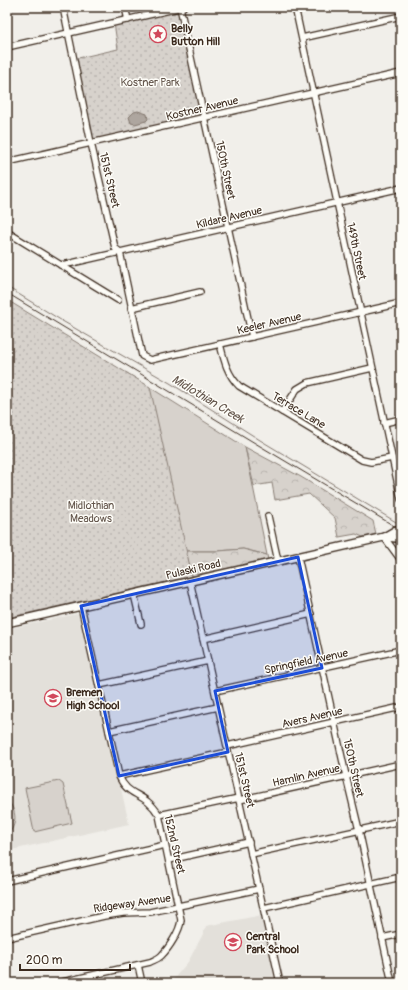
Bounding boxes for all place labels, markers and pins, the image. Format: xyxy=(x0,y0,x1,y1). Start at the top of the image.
place label: Belly Button Hill xyxy=(171,22,221,48)
place icon: Belly Button Hill xyxy=(148,24,168,44)
place label: Bremen High School xyxy=(66,686,120,712)
school or university icon: Bremen High School xyxy=(43,688,63,708)
place label: Central Park School xyxy=(246,930,300,956)
school or university icon: Central Park School xyxy=(223,932,243,952)

